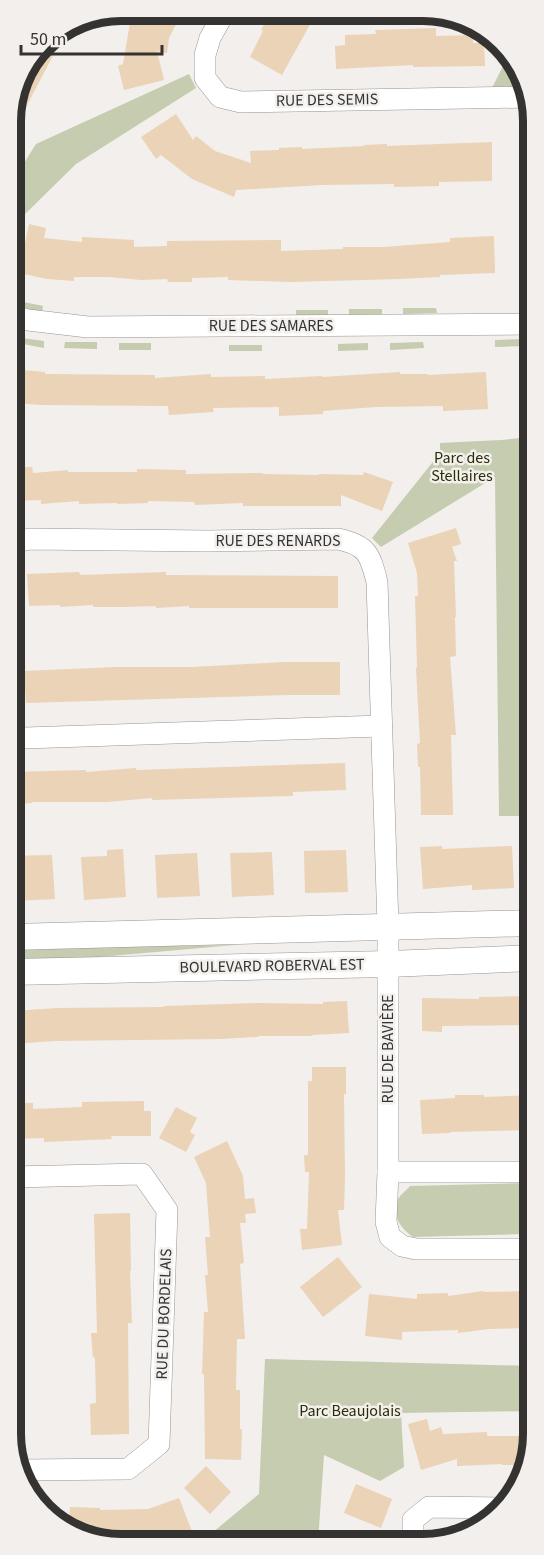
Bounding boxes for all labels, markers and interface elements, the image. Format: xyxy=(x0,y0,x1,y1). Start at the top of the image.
scale bar xyxy=(21,18,162,56)
text: 50 m xyxy=(30,27,66,52)
street label: RUE DES SEMIS xyxy=(276,88,378,112)
street label: RUE DES SAMARES xyxy=(209,315,333,337)
park label: Parc des Stellaires xyxy=(431,447,493,487)
street label: RUE DES RENARDS xyxy=(215,530,341,552)
street label: BOULEVARD ROBERVAL EST xyxy=(179,953,365,979)
street label: RUE DE BAVIÈRE xyxy=(377,995,399,1103)
street label: RUE DU BORDELAIS xyxy=(151,1248,177,1380)
park label: Parc Beaujolais xyxy=(299,1400,401,1422)

